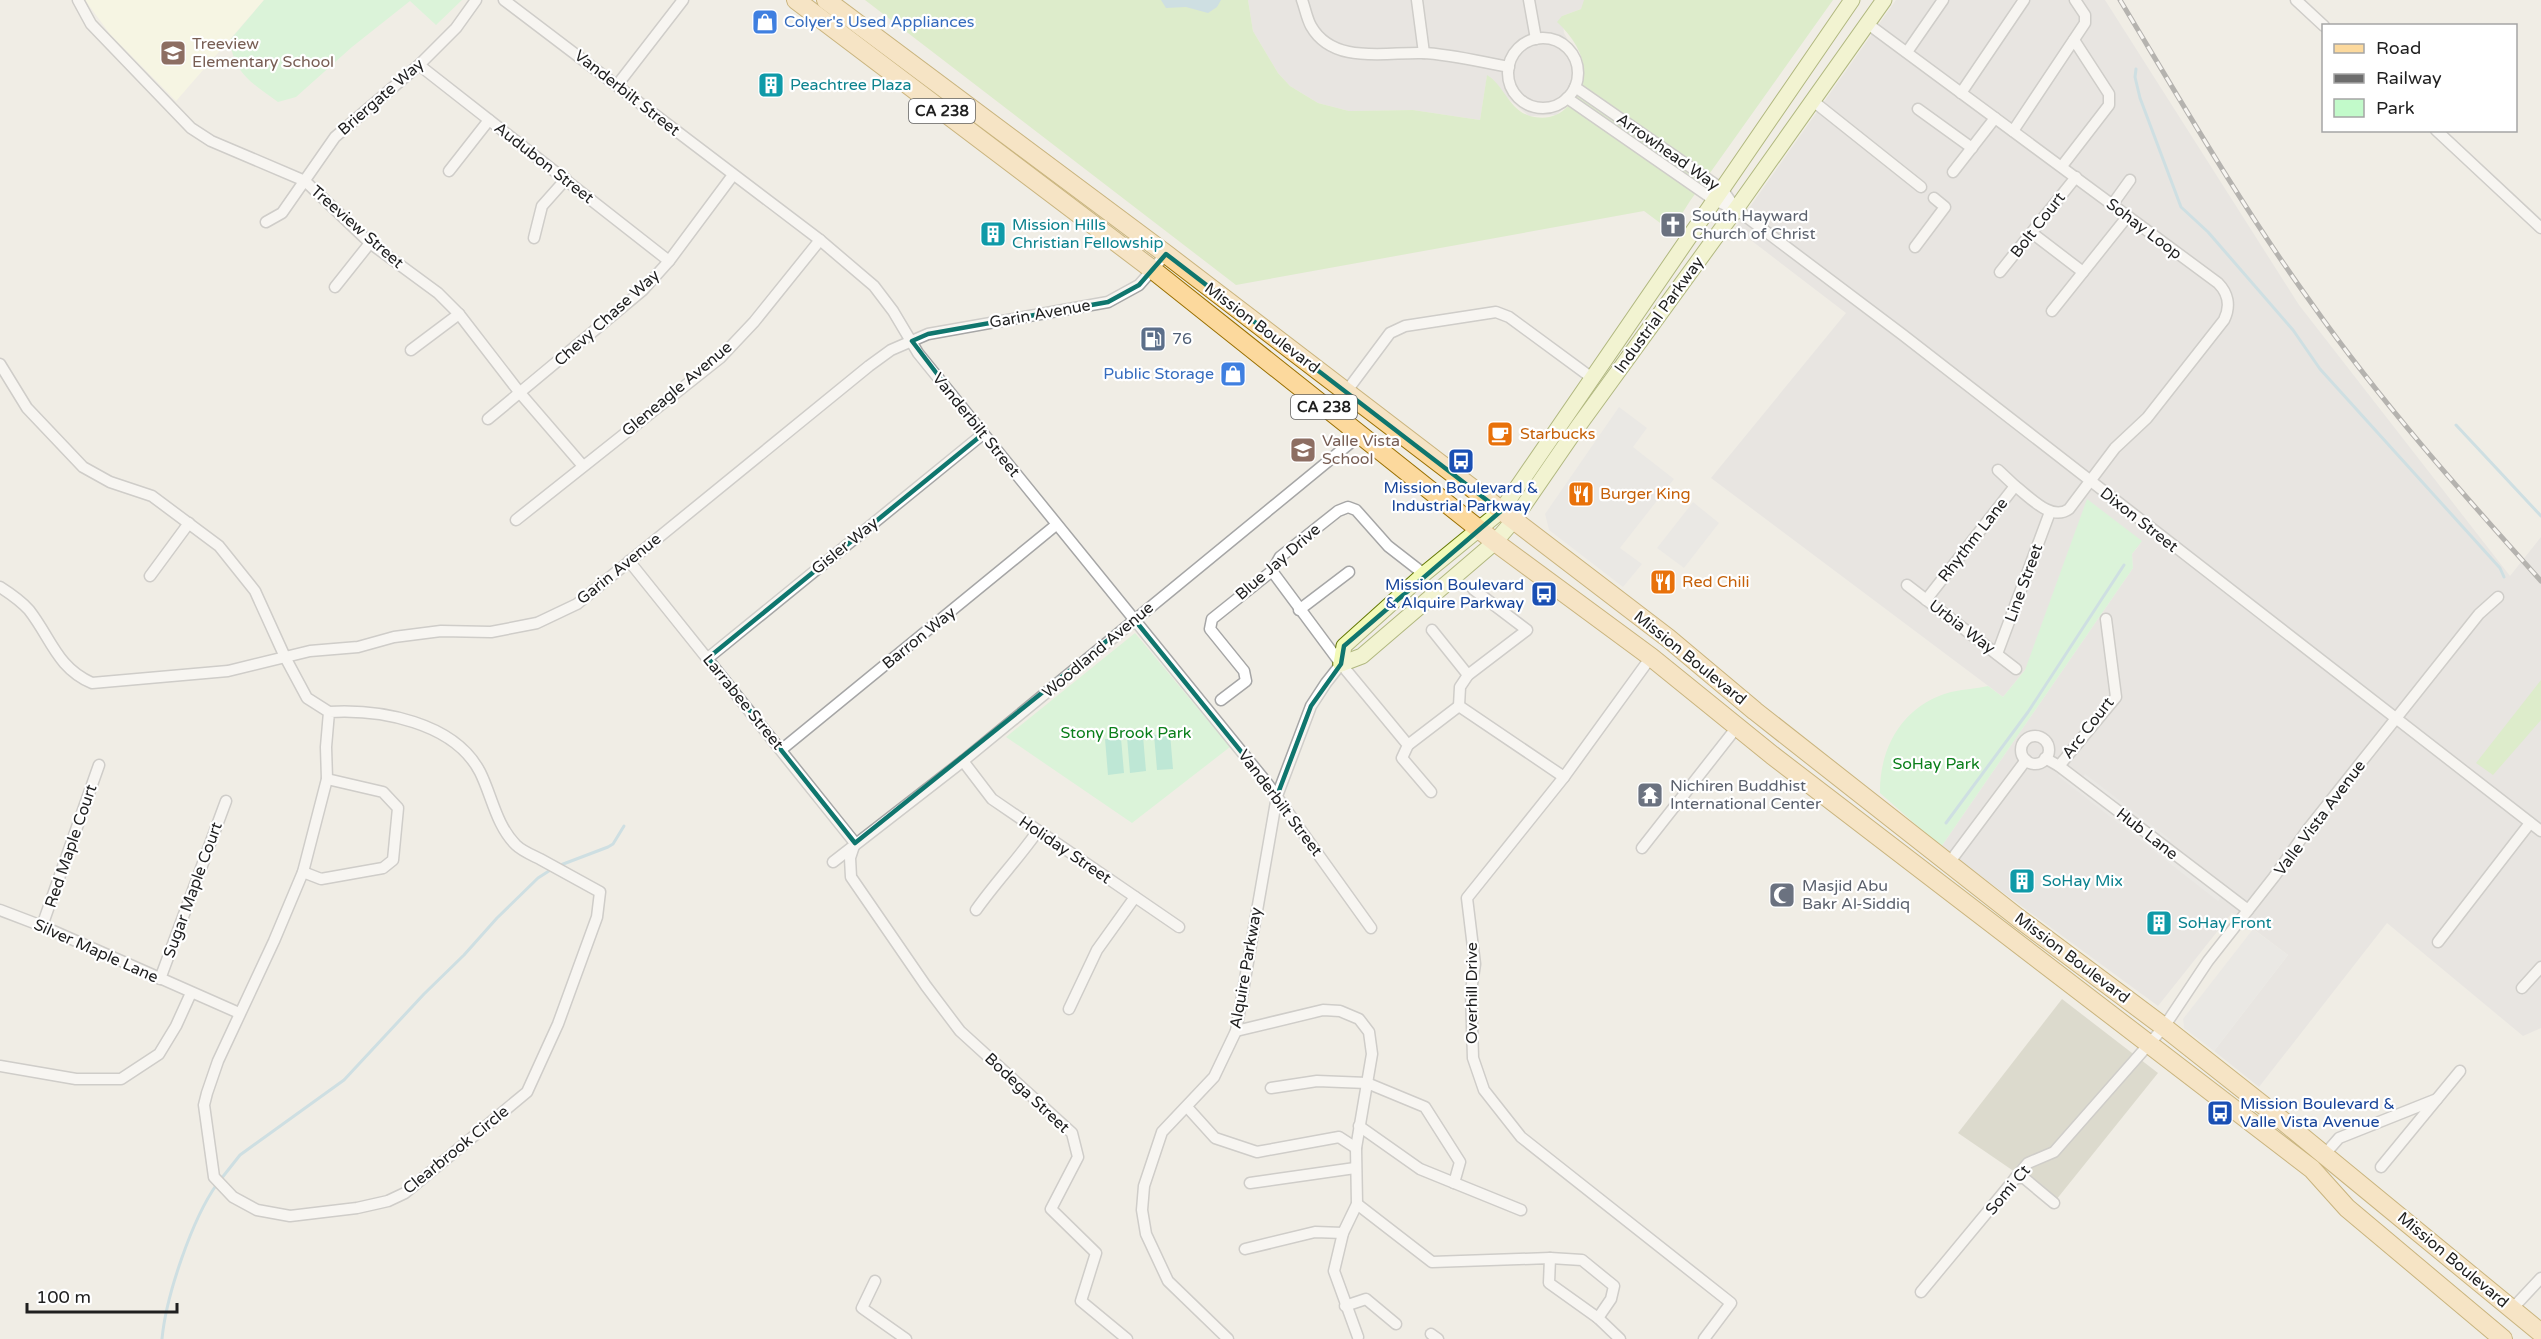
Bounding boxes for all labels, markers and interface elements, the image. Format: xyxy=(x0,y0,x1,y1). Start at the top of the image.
shop icon: Colyer's Used Appliances xyxy=(750,7,780,37)
place label: Colyer's Used Appliances xyxy=(784,12,974,32)
legend xyxy=(2322,24,2517,132)
place label: Treeview Elementary School xyxy=(192,34,334,72)
text: Road xyxy=(2376,37,2421,59)
school or university icon: Treeview Elementary School xyxy=(158,38,188,68)
street label: Vanderbilt Street xyxy=(570,46,684,140)
street label: Briergate Way xyxy=(334,54,428,140)
text: Railway xyxy=(2376,67,2442,89)
building icon: Peachtree Plaza xyxy=(756,70,786,100)
place label: Peachtree Plaza xyxy=(790,75,912,95)
text: Park xyxy=(2376,97,2415,119)
road number: CA 238 xyxy=(909,99,975,123)
street label: Arrowhead Way xyxy=(1613,109,1724,195)
street label: Audubon Street xyxy=(490,118,598,208)
street label: Treeview Street xyxy=(306,181,408,273)
street label: Bolt Court xyxy=(2006,188,2070,262)
street label: Sohay Loop xyxy=(2102,194,2186,264)
place label: South Hayward Church of Christ xyxy=(1692,206,1816,244)
church icon: South Hayward Church of Christ xyxy=(1658,210,1688,240)
place label: Mission Hills Christian Fellowship xyxy=(1012,215,1164,253)
building icon: Mission Hills Christian Fellowship xyxy=(978,219,1008,249)
street label: Industrial Parkway xyxy=(1610,253,1708,377)
street label: Chevy Chase Way xyxy=(550,265,664,371)
street label: Mission Boulevard xyxy=(1200,278,1324,378)
street label: Garin Avenue xyxy=(988,295,1092,333)
fuel station icon: 76 xyxy=(1138,324,1168,354)
place label: 76 xyxy=(1172,329,1192,349)
street label: Gleneagle Avenue xyxy=(618,337,736,441)
shop icon: Public Storage xyxy=(1218,359,1248,389)
place label: Public Storage xyxy=(1103,364,1214,384)
street label: Vanderbilt Street xyxy=(928,369,1024,481)
road number: CA 238 xyxy=(1291,395,1357,419)
cafe icon: Starbucks xyxy=(1485,419,1515,449)
place label: Starbucks xyxy=(1520,424,1595,444)
place label: Valle Vista School xyxy=(1322,431,1400,469)
school or university icon: Valle Vista School xyxy=(1288,435,1318,465)
bus stop icon: Mission Boulevard & Industrial Parkway xyxy=(1446,446,1476,476)
place label: Mission Boulevard & Industrial Parkway xyxy=(1384,478,1538,516)
restaurant icon: Burger King xyxy=(1566,479,1596,509)
street label: Dixon Street xyxy=(2096,483,2182,557)
place label: Burger King xyxy=(1600,484,1691,504)
street label: Rhythm Lane xyxy=(1934,494,2012,586)
street label: Gisler Way xyxy=(808,513,883,579)
street label: Blue Jay Drive xyxy=(1231,520,1325,604)
street label: Garin Avenue xyxy=(573,529,665,609)
street label: Line Street xyxy=(2001,541,2047,625)
restaurant icon: Red Chili xyxy=(1648,567,1678,597)
place label: Red Chili xyxy=(1682,572,1750,592)
place label: Mission Boulevard & Alquire Parkway xyxy=(1385,575,1524,613)
bus stop icon: Mission Boulevard & Alquire Parkway xyxy=(1529,579,1559,609)
street label: Urbia Way xyxy=(1925,595,2000,659)
street label: Woodland Avenue xyxy=(1038,598,1158,702)
street label: Barron Way xyxy=(878,602,960,674)
street label: Mission Boulevard xyxy=(1630,606,1750,710)
street label: Larrabee Street xyxy=(698,650,788,754)
street label: Arc Court xyxy=(2058,693,2118,763)
park label: Stony Brook Park xyxy=(1061,723,1192,743)
street label: Vanderbilt Street xyxy=(1233,746,1327,860)
park label: SoHay Park xyxy=(1892,754,1980,774)
street label: Valle Vista Avenue xyxy=(2270,756,2370,880)
place label: Nichiren Buddhist International Center xyxy=(1670,776,1822,814)
temple icon: Nichiren Buddhist International Center xyxy=(1635,780,1665,810)
street label: Red Maple Court xyxy=(41,782,101,910)
street label: Hub Lane xyxy=(2112,804,2182,864)
street label: Holiday Street xyxy=(1015,812,1115,888)
street label: Sugar Maple Court xyxy=(159,819,227,961)
building icon: SoHay Mix xyxy=(2007,866,2037,896)
place label: SoHay Mix xyxy=(2042,871,2123,891)
place label: Masjid Abu Bakr Al-Siddiq xyxy=(1802,876,1910,914)
mosque icon: Masjid Abu Bakr Al-Siddiq xyxy=(1767,880,1797,910)
street label: Alquire Parkway xyxy=(1225,905,1267,1030)
street label: Mission Boulevard xyxy=(2010,908,2134,1008)
building icon: SoHay Front xyxy=(2144,908,2174,938)
place label: SoHay Front xyxy=(2178,913,2272,933)
street label: Silver Maple Lane xyxy=(31,915,161,987)
street label: Overhill Drive xyxy=(1462,942,1482,1044)
street label: Bodega Street xyxy=(980,1049,1074,1137)
place label: Mission Boulevard & Valle Vista Avenue xyxy=(2240,1094,2395,1132)
bus stop icon: Mission Boulevard & Valle Vista Avenue xyxy=(2205,1098,2235,1128)
street label: Clearbrook Circle xyxy=(399,1101,513,1199)
street label: Somi Ct xyxy=(1981,1161,2035,1219)
street label: Mission Boulevard xyxy=(2393,1208,2513,1312)
scale bar xyxy=(27,1276,177,1314)
text: 100 m xyxy=(36,1286,91,1308)

